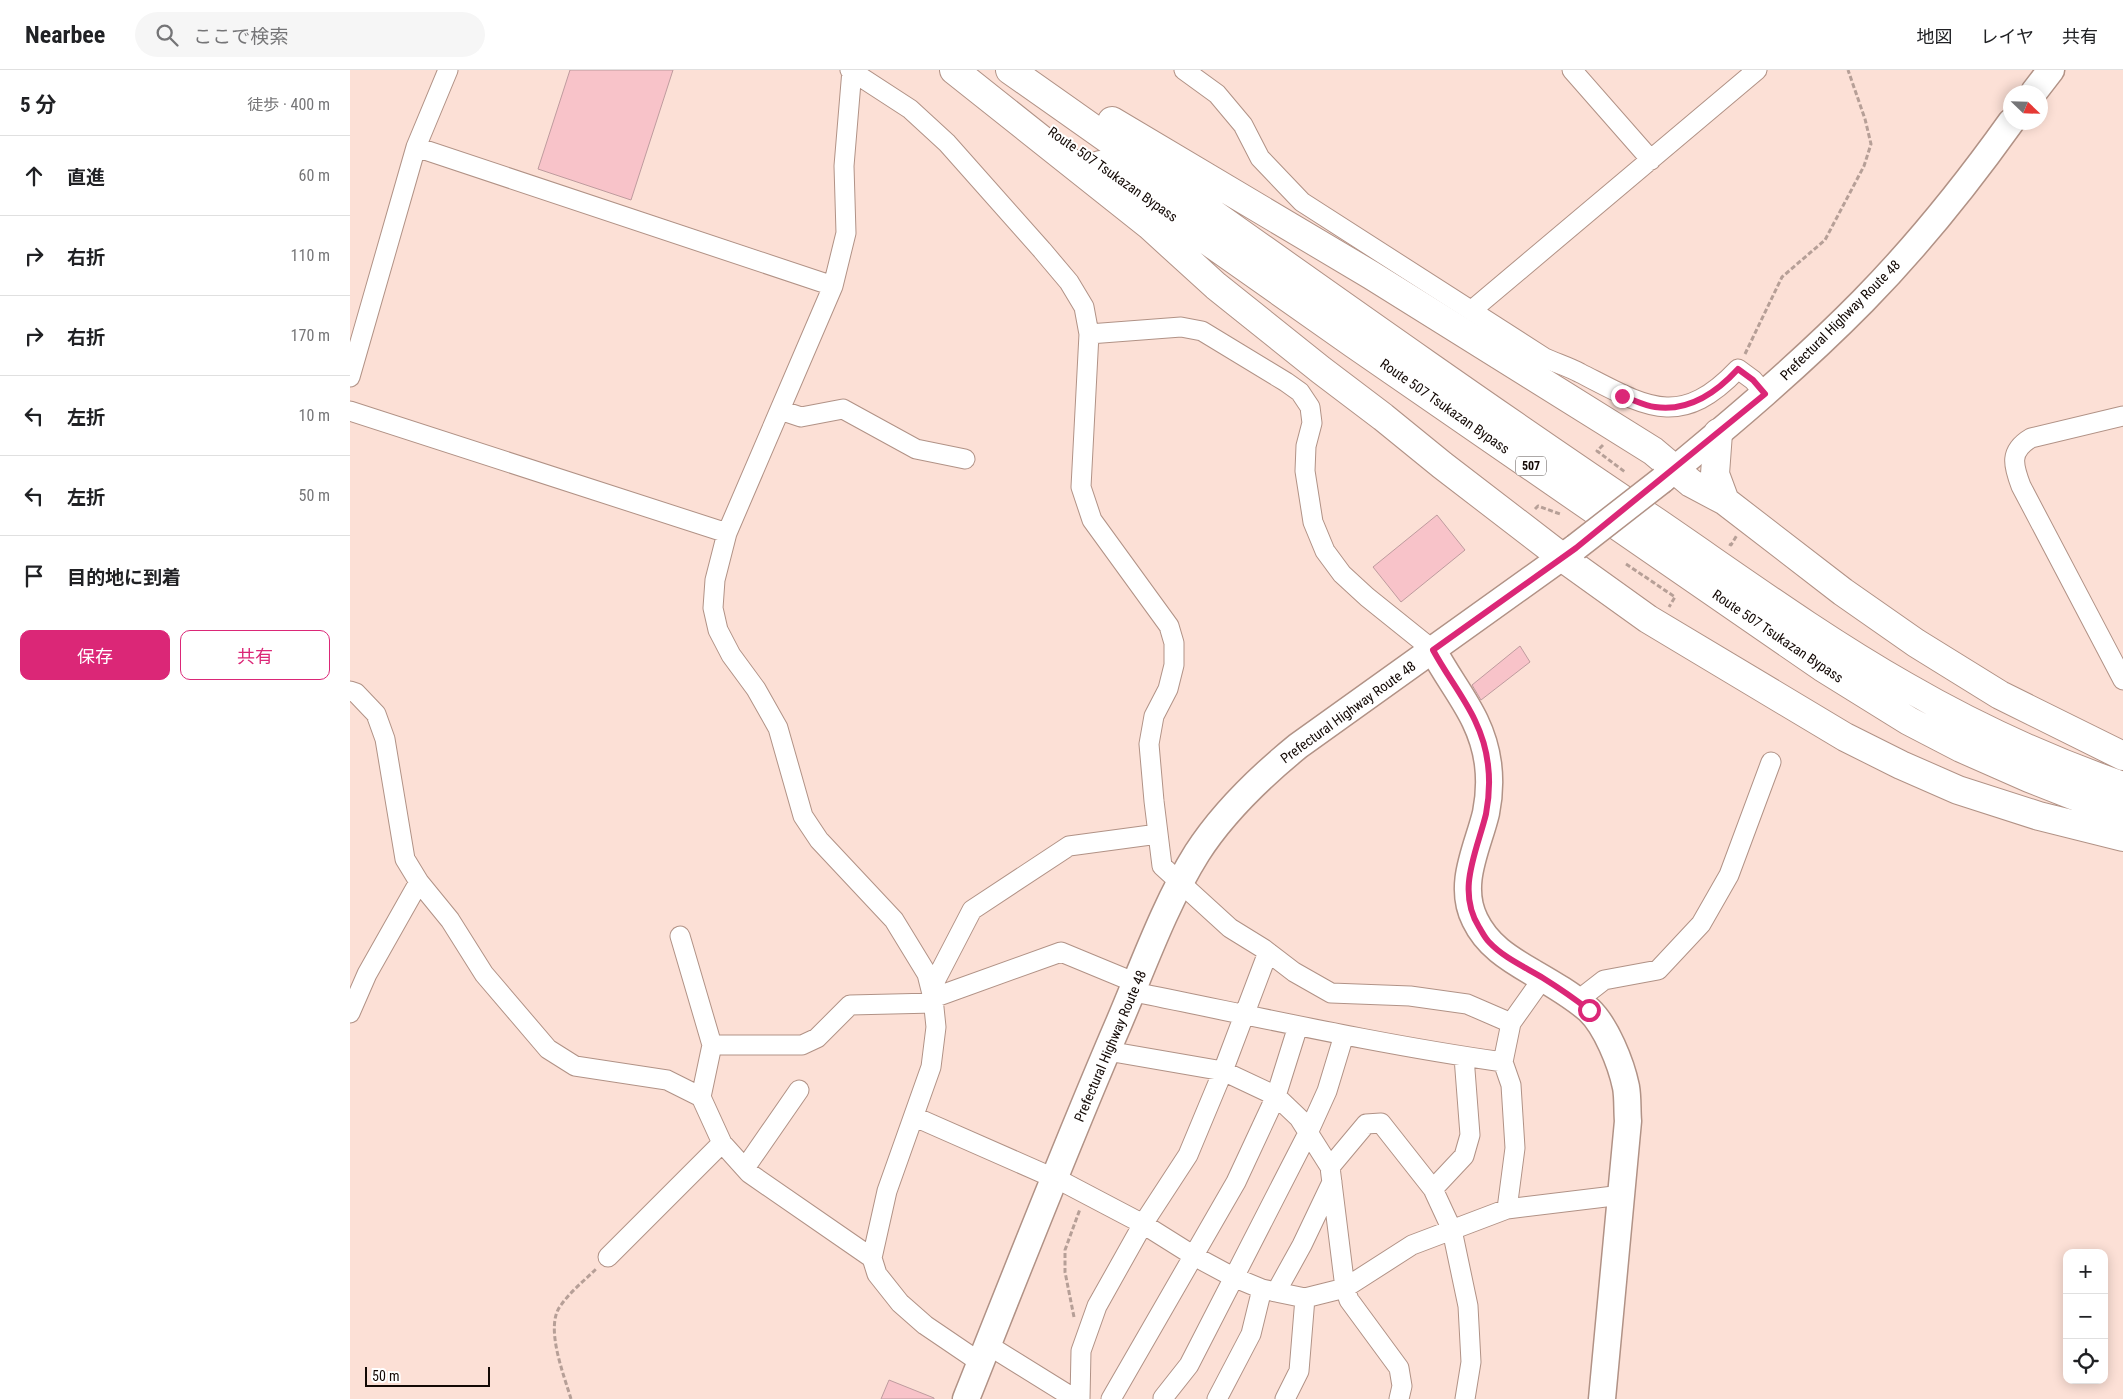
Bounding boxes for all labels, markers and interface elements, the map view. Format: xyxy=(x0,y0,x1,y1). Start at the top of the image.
search box xyxy=(135,12,485,57)
text: Nearbee xyxy=(25,21,105,49)
icon: search xyxy=(153,21,181,49)
text: ここで検索 xyxy=(193,25,288,48)
text: 地図 xyxy=(1917,26,1953,47)
text: レイヤ xyxy=(1981,26,2034,47)
text: 共有 xyxy=(2062,26,2098,47)
north arrow xyxy=(2003,85,2048,130)
text: 5 分 xyxy=(20,93,56,117)
text: 徒歩 · 400 m xyxy=(247,95,330,114)
street label: Route 507 Tsukazan Bypass xyxy=(1045,123,1181,225)
icon: ahead xyxy=(20,162,48,190)
text: 直進 xyxy=(67,166,105,189)
text: 60 m xyxy=(298,166,330,185)
icon: right xyxy=(20,242,48,270)
text: 右折 xyxy=(67,246,105,269)
text: 110 m xyxy=(291,246,330,265)
street label: Prefectural Highway Route 48 xyxy=(1777,257,1903,383)
icon: right xyxy=(20,322,48,350)
text: 右折 xyxy=(67,326,105,349)
text: 170 m xyxy=(291,326,330,345)
street label: Route 507 Tsukazan Bypass xyxy=(1377,355,1513,457)
route end xyxy=(1611,385,1634,408)
icon: left xyxy=(20,402,48,430)
text: 左折 xyxy=(67,406,105,429)
text: 10 m xyxy=(298,406,330,425)
road number: 507 xyxy=(1516,456,1546,476)
icon: left xyxy=(20,482,48,510)
text: 左折 xyxy=(67,486,105,509)
text: 50 m xyxy=(298,486,330,505)
icon: arrive xyxy=(20,562,48,590)
text: 目的地に到着 xyxy=(67,566,181,589)
street label: Route 507 Tsukazan Bypass xyxy=(1710,586,1846,686)
button: 保存 xyxy=(20,630,170,680)
button: 共有 xyxy=(180,630,330,680)
street label: Prefectural Highway Route 48 xyxy=(1277,658,1419,766)
street label: Prefectural Highway Route 48 xyxy=(1071,968,1149,1124)
route start xyxy=(1578,999,1601,1022)
map controls xyxy=(2063,1249,2108,1384)
button: + xyxy=(2063,1249,2108,1294)
button: − xyxy=(2063,1294,2108,1339)
button: locate xyxy=(2063,1339,2108,1384)
scale bar xyxy=(365,1364,490,1387)
text: 50 m xyxy=(372,1368,400,1384)

